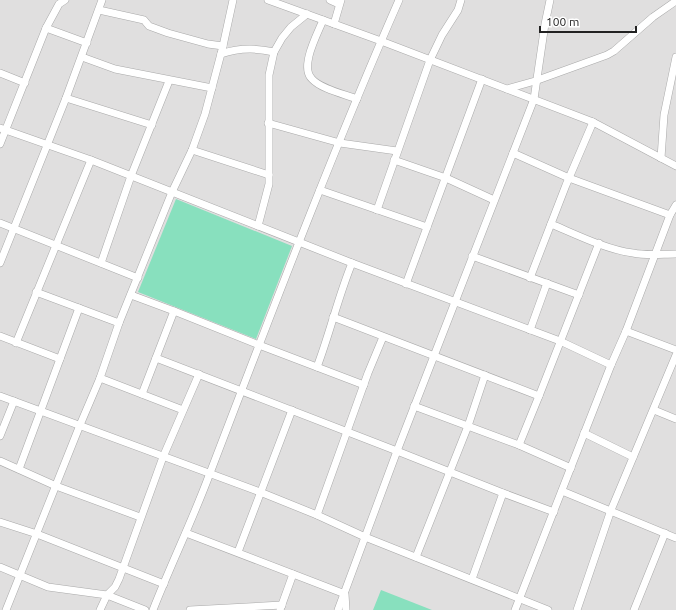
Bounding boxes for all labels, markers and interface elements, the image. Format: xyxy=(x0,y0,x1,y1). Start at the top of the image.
scale bar xyxy=(540,8,636,34)
text: 100 m xyxy=(546,15,579,28)

